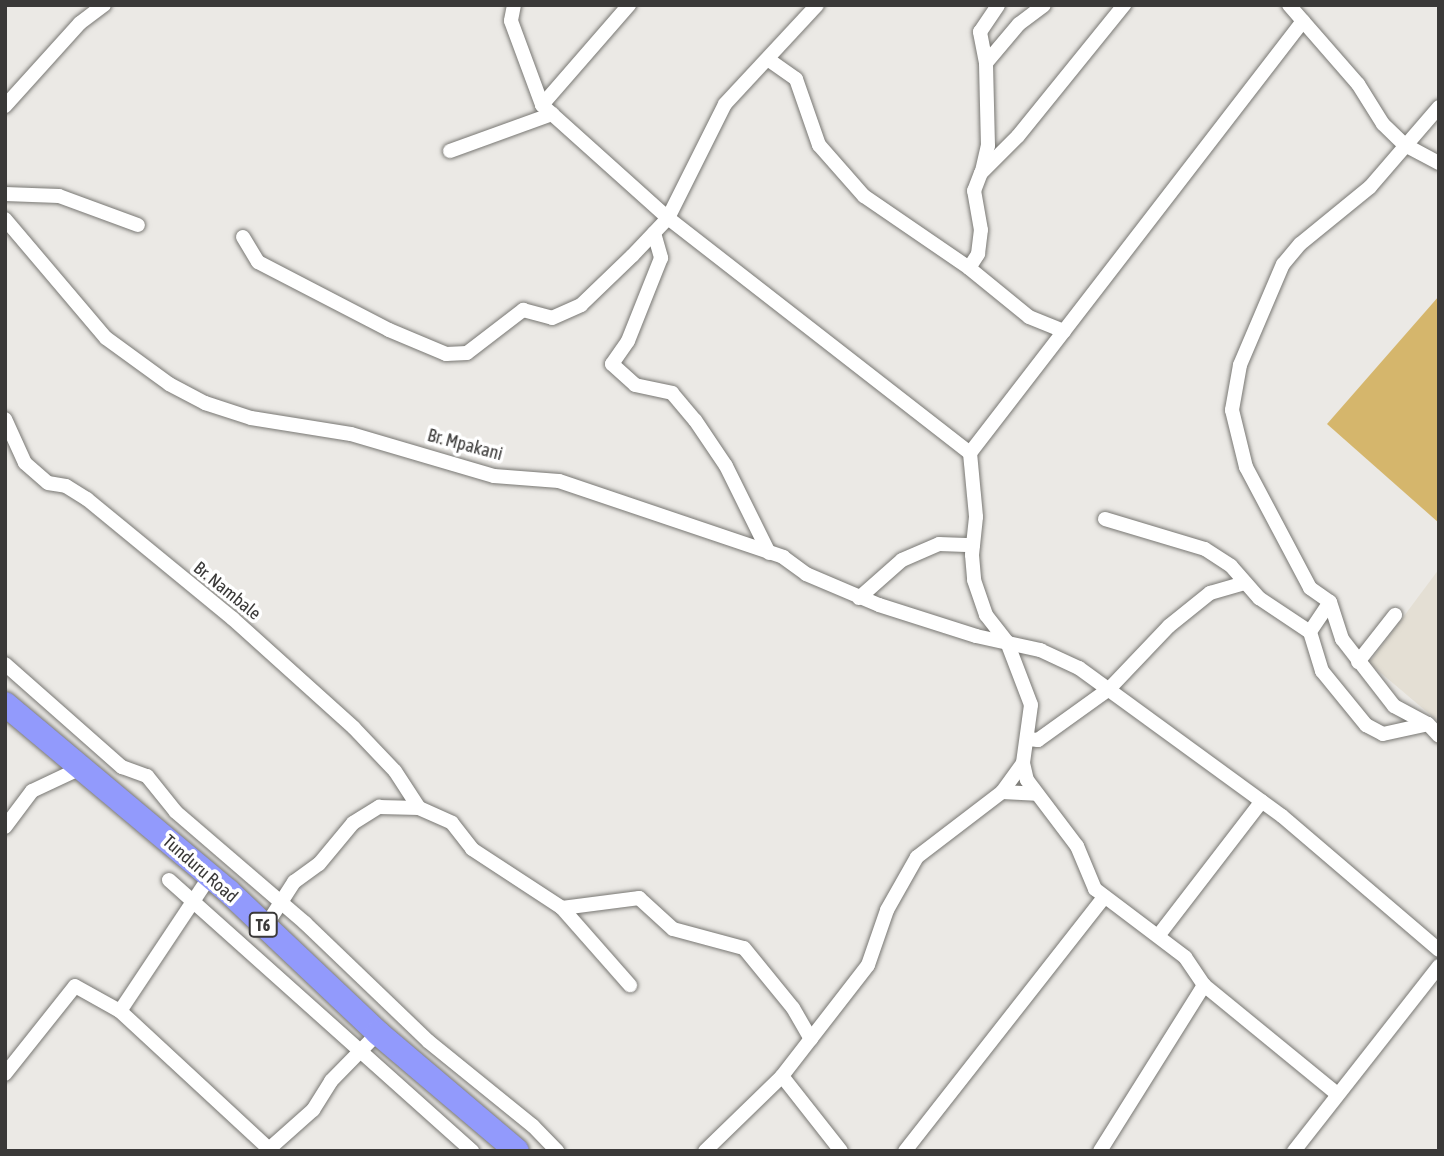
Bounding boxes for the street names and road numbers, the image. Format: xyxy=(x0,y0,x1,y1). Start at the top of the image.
street label: Br. Mpakani xyxy=(425,425,505,465)
street label: Br. Nambale xyxy=(189,557,265,625)
street label: Tunduru Road xyxy=(158,831,242,907)
road number: T6 xyxy=(247,912,279,937)

